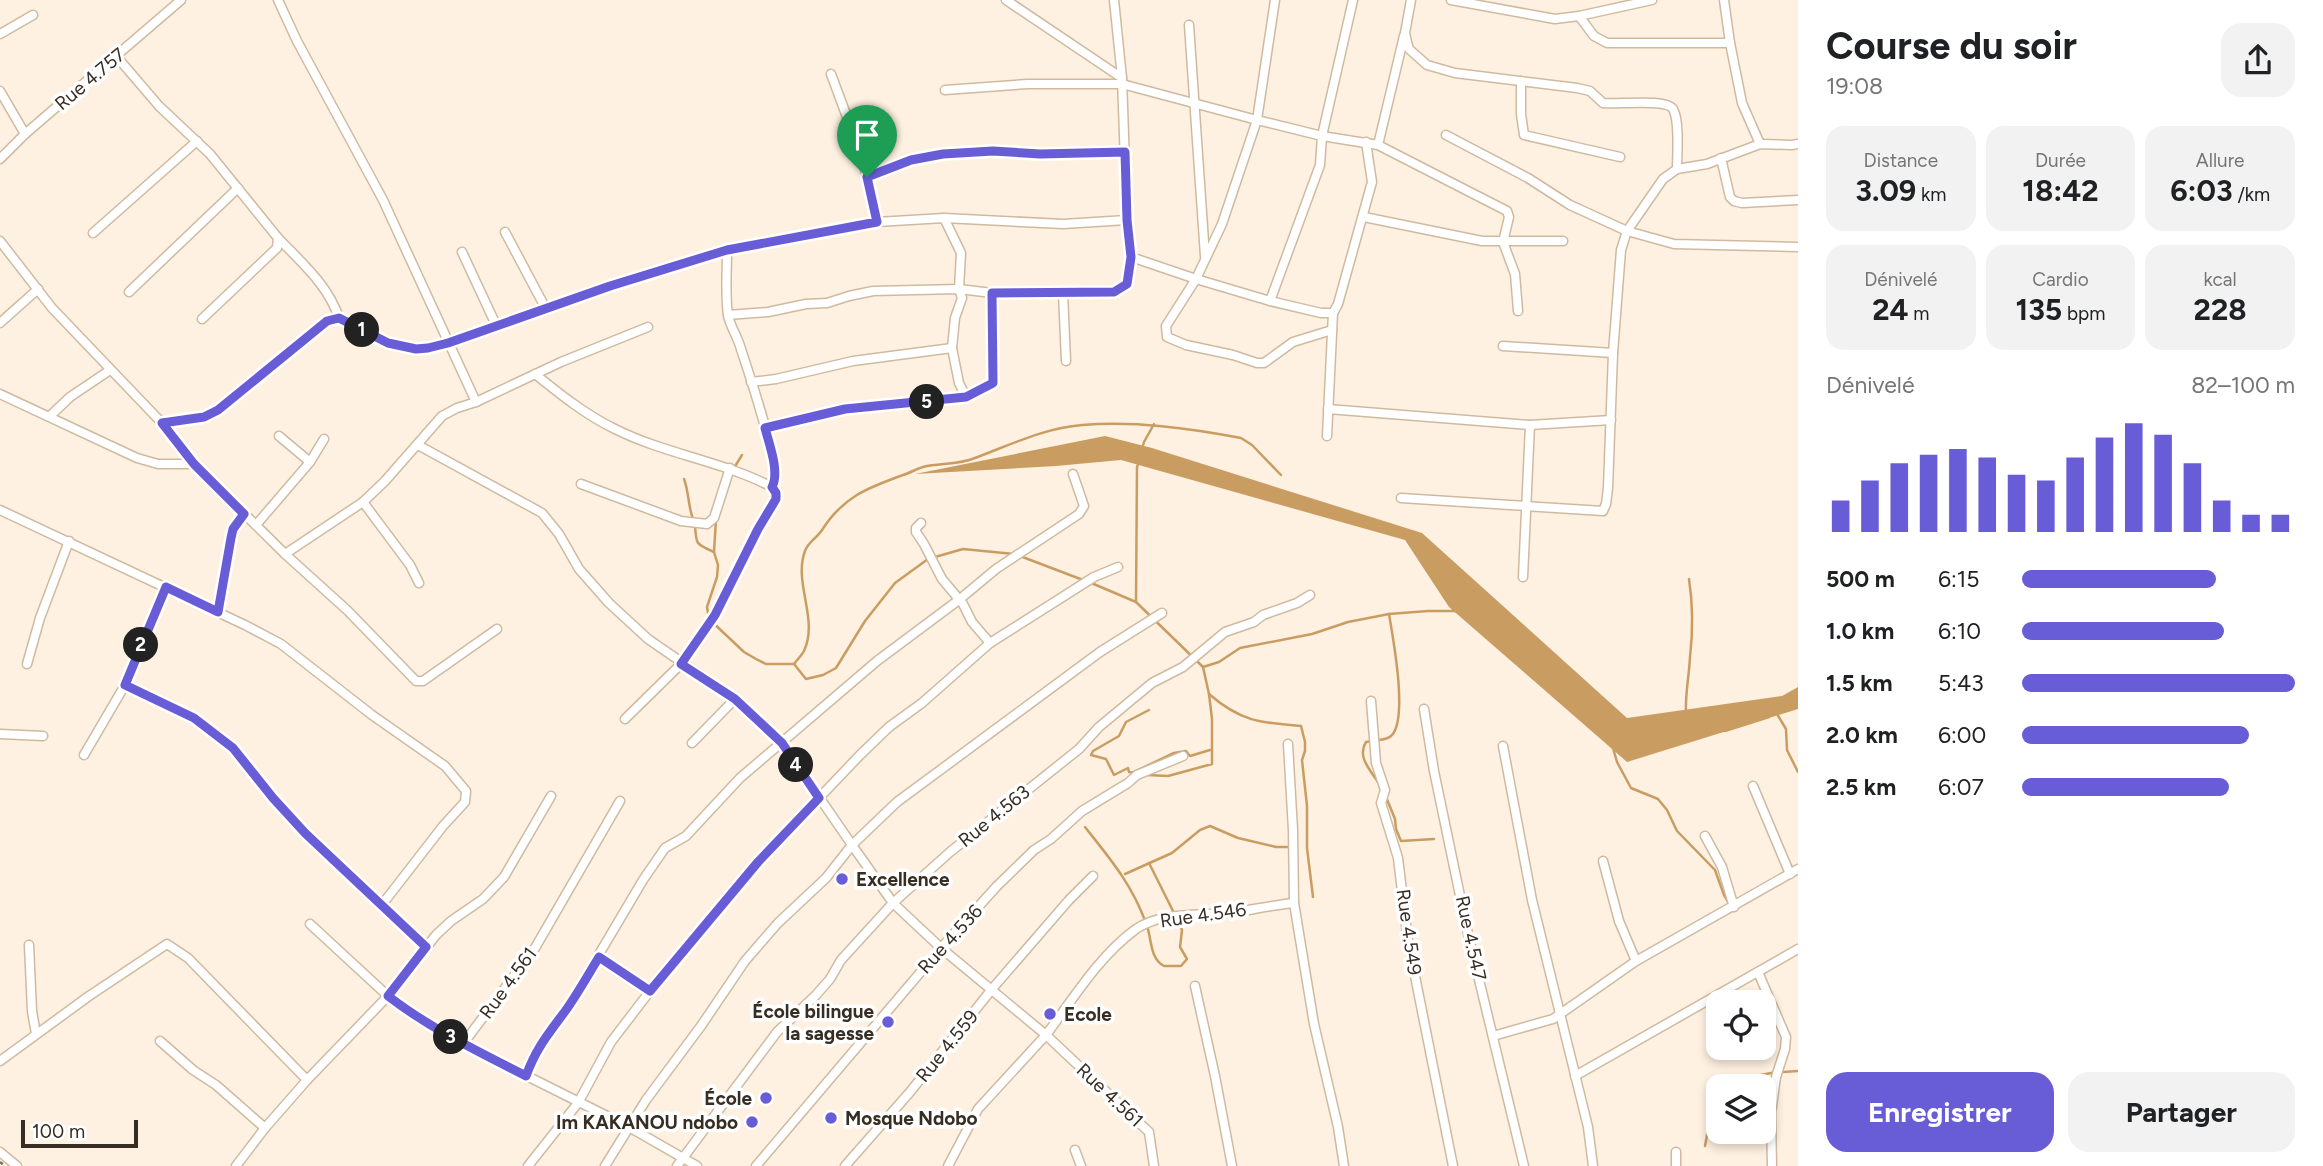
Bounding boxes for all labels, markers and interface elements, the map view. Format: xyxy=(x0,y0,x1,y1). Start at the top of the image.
text: Course du soir xyxy=(1826,23,2077,69)
button: share xyxy=(2221,23,2295,97)
street label: Rue 4.757 xyxy=(50,43,130,115)
text: 19:08 xyxy=(1826,72,1883,100)
pin xyxy=(837,105,897,177)
icon: arrive xyxy=(848,116,886,154)
text: Distance xyxy=(1864,149,1938,172)
text: Durée xyxy=(2035,149,2086,172)
text: Allure xyxy=(2196,149,2244,172)
text: 3.09 xyxy=(1855,172,1916,209)
text: 18:42 xyxy=(2022,172,2099,209)
text: 6:03 xyxy=(2170,172,2233,209)
text: km xyxy=(1916,183,1946,206)
text: /km xyxy=(2233,183,2270,206)
text: Dénivelé xyxy=(1864,268,1937,291)
text: Cardio xyxy=(2032,268,2089,291)
text: kcal xyxy=(2204,268,2237,291)
text: 24 xyxy=(1872,291,1909,328)
text: 135 xyxy=(2015,291,2062,328)
text: 228 xyxy=(2194,291,2247,328)
text: m xyxy=(1909,302,1929,325)
text: bpm xyxy=(2062,302,2106,325)
pin: 1 xyxy=(344,312,380,348)
text: 1 xyxy=(357,318,366,341)
text: Dénivelé xyxy=(1826,371,1914,399)
text: 82–100 m xyxy=(2191,371,2295,399)
pin: 5 xyxy=(909,384,944,420)
text: 5 xyxy=(921,390,932,413)
text: 500 m xyxy=(1826,565,1895,593)
text: 6:15 xyxy=(1938,565,1980,593)
text: 1.0 km xyxy=(1826,617,1894,645)
text: 6:10 xyxy=(1938,617,1981,645)
pin: 2 xyxy=(124,628,158,662)
text: 2 xyxy=(135,633,146,656)
text: 1.5 km xyxy=(1826,669,1893,697)
text: 5:43 xyxy=(1938,669,1984,697)
text: 2.0 km xyxy=(1826,721,1898,749)
text: 6:00 xyxy=(1938,721,1986,749)
pin: 4 xyxy=(778,748,814,782)
text: 4 xyxy=(789,753,802,776)
text: 2.5 km xyxy=(1826,773,1896,801)
text: 6:07 xyxy=(1938,773,1984,801)
street label: Rue 4.563 xyxy=(954,780,1034,852)
place label: Excellence xyxy=(856,868,950,891)
marker: Excellence xyxy=(834,871,850,887)
street label: Rue 4.549 xyxy=(1392,887,1426,977)
street label: Rue 4.547 xyxy=(1451,893,1491,983)
street label: Rue 4.546 xyxy=(1158,898,1248,932)
street label: Rue 4.536 xyxy=(913,899,987,978)
street label: Rue 4.561 xyxy=(474,943,542,1023)
map controls xyxy=(1706,990,1776,1144)
button: locate xyxy=(1706,990,1776,1060)
place label: École bilingue la sagesse xyxy=(752,1000,874,1045)
place label: Ecole xyxy=(1064,1003,1112,1026)
street label: Rue 4.559 xyxy=(911,1005,983,1087)
marker: Ecole xyxy=(1042,1006,1058,1022)
marker: École bilingue la sagesse xyxy=(880,1014,896,1030)
pin: 3 xyxy=(434,1020,468,1054)
text: 3 xyxy=(445,1025,456,1048)
street label: Rue 4.561 xyxy=(1072,1058,1148,1132)
button: Enregistrer xyxy=(1826,1072,2054,1152)
button: Partager xyxy=(2068,1072,2295,1152)
button: layers xyxy=(1706,1074,1776,1144)
place label: École xyxy=(704,1087,752,1110)
marker: École xyxy=(758,1090,774,1106)
place label: Mosque Ndobo xyxy=(845,1107,978,1130)
marker: Mosque Ndobo xyxy=(823,1110,839,1126)
place label: Im KAKANOU ndobo xyxy=(556,1111,738,1134)
marker: Im KAKANOU ndobo xyxy=(744,1114,760,1130)
scale bar xyxy=(21,1117,138,1149)
text: 100 m xyxy=(32,1120,85,1143)

